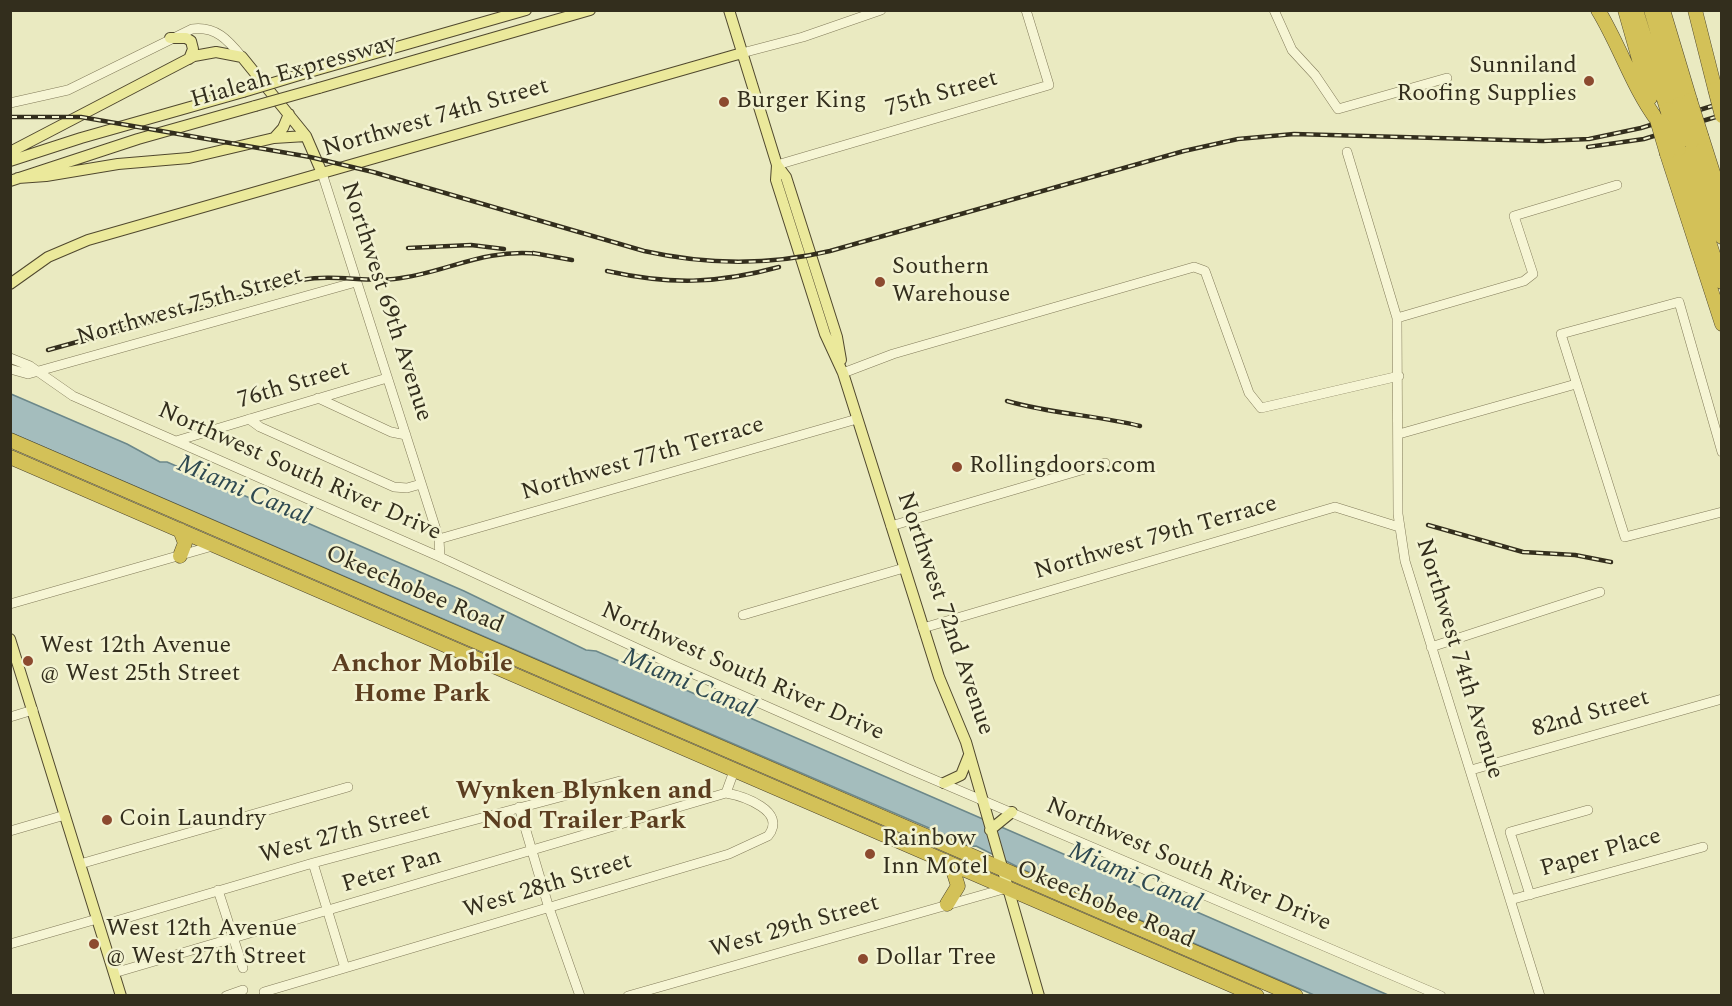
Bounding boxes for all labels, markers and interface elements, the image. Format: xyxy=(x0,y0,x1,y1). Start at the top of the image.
street label: Hialeah Expressway xyxy=(188,30,400,116)
place label: Sunniland Roofing Supplies xyxy=(1396,53,1577,109)
street label: 75th Street xyxy=(883,65,1001,125)
street label: Northwest 74th Street xyxy=(320,73,552,165)
marker: Sunniland Roofing Supplies xyxy=(1582,74,1596,88)
place label: Burger King xyxy=(736,88,866,116)
marker: Burger King xyxy=(717,95,731,109)
street label: Northwest 69th Avenue xyxy=(333,179,437,425)
place label: Southern Warehouse xyxy=(892,254,1010,310)
street label: Northwest 75th Street xyxy=(74,262,306,354)
marker: Southern Warehouse xyxy=(873,275,887,289)
street label: 76th Street xyxy=(235,355,353,417)
street label: Northwest South River Drive xyxy=(153,397,445,549)
street label: Northwest 77th Terrace xyxy=(518,412,768,508)
water label: Miami Canal xyxy=(171,450,315,534)
place label: Rollingdoors.com xyxy=(969,453,1156,481)
marker: Rollingdoors.com xyxy=(950,460,964,474)
street label: Northwest 72nd Avenue xyxy=(889,489,999,739)
street label: Northwest 79th Terrace xyxy=(1031,491,1281,587)
street label: Northwest 74th Avenue xyxy=(1408,535,1508,783)
street label: Okeechobee Road xyxy=(321,540,507,642)
street label: Northwest South River Drive xyxy=(596,597,888,749)
place label: West 12th Avenue @ West 25th Street xyxy=(40,633,240,689)
water label: Miami Canal xyxy=(616,643,760,727)
district label: Anchor Mobile Home Park xyxy=(331,650,513,712)
marker: West 12th Avenue @ West 25th Street xyxy=(21,654,35,668)
street label: 82nd Street xyxy=(1529,685,1653,745)
district label: Wynken Blynken and Nod Trailer Park xyxy=(455,777,713,838)
street label: Northwest South River Drive xyxy=(1041,793,1335,939)
street label: West 27th Street xyxy=(257,798,433,872)
place label: Coin Laundry xyxy=(119,806,266,834)
marker: Coin Laundry xyxy=(100,813,114,827)
street label: Paper Place xyxy=(1537,823,1665,885)
place label: Rainbow Inn Motel xyxy=(882,826,988,882)
water label: Miami Canal xyxy=(1062,837,1206,921)
street label: Peter Pan xyxy=(339,843,445,901)
marker: Rainbow Inn Motel xyxy=(863,847,877,861)
street label: West 28th Street xyxy=(460,848,636,926)
street label: Okeechobee Road xyxy=(1012,855,1198,957)
street label: West 29th Street xyxy=(707,890,883,966)
place label: West 12th Avenue @ West 27th Street xyxy=(106,916,306,972)
marker: West 12th Avenue @ West 27th Street xyxy=(87,937,101,951)
place label: Dollar Tree xyxy=(875,945,996,973)
marker: Dollar Tree xyxy=(856,952,870,966)

